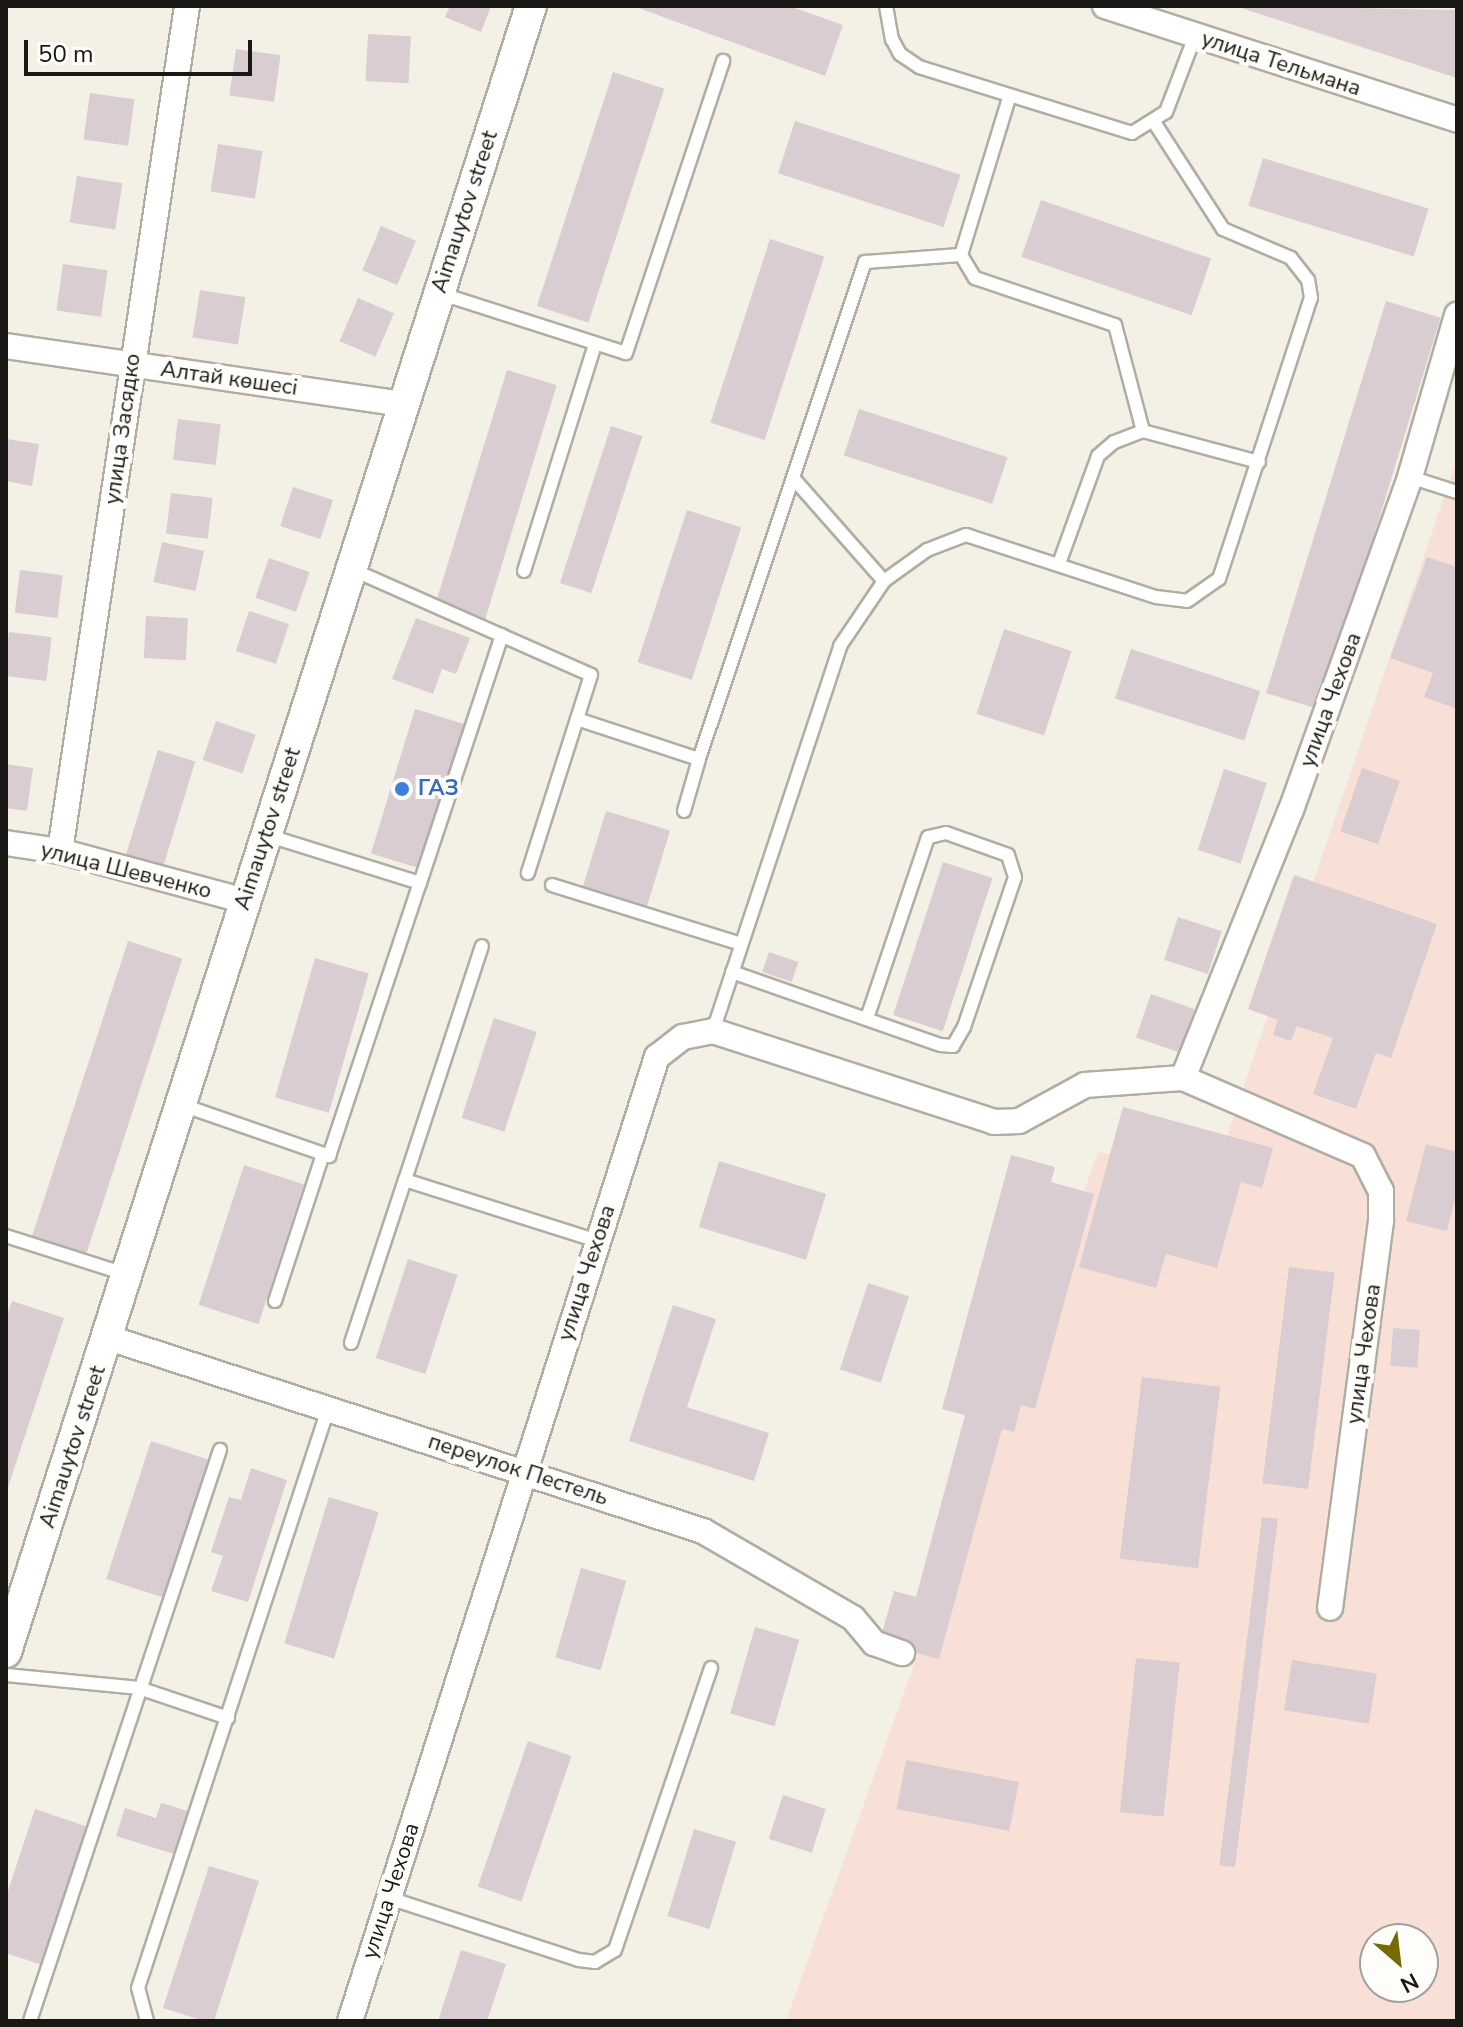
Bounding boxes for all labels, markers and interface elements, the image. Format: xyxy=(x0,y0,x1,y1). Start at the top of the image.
scale bar xyxy=(28,24,256,74)
street label: улица Тельмана xyxy=(1198,26,1364,102)
text: 50 m xyxy=(38,38,94,70)
street label: Aimauytov street xyxy=(426,127,504,297)
street label: улица Засядко xyxy=(99,352,147,506)
street label: Алтай көшесі xyxy=(159,356,299,402)
street label: улица Чехова xyxy=(1294,629,1368,771)
street label: Aimauytov street xyxy=(229,744,307,914)
place label: ГАЗ xyxy=(418,776,459,802)
marker: ГАЗ xyxy=(393,780,411,798)
street label: улица Шевченко xyxy=(38,837,214,905)
street label: улица Чехова xyxy=(553,1202,621,1344)
street label: улица Чехова xyxy=(1341,1282,1387,1426)
street label: Aimauytov street xyxy=(34,1362,112,1532)
street label: переулок Пестель xyxy=(425,1428,611,1512)
street label: улица Чехова xyxy=(357,1820,425,1962)
north arrow xyxy=(1359,1923,1439,2003)
text: N xyxy=(1395,1965,1424,2000)

